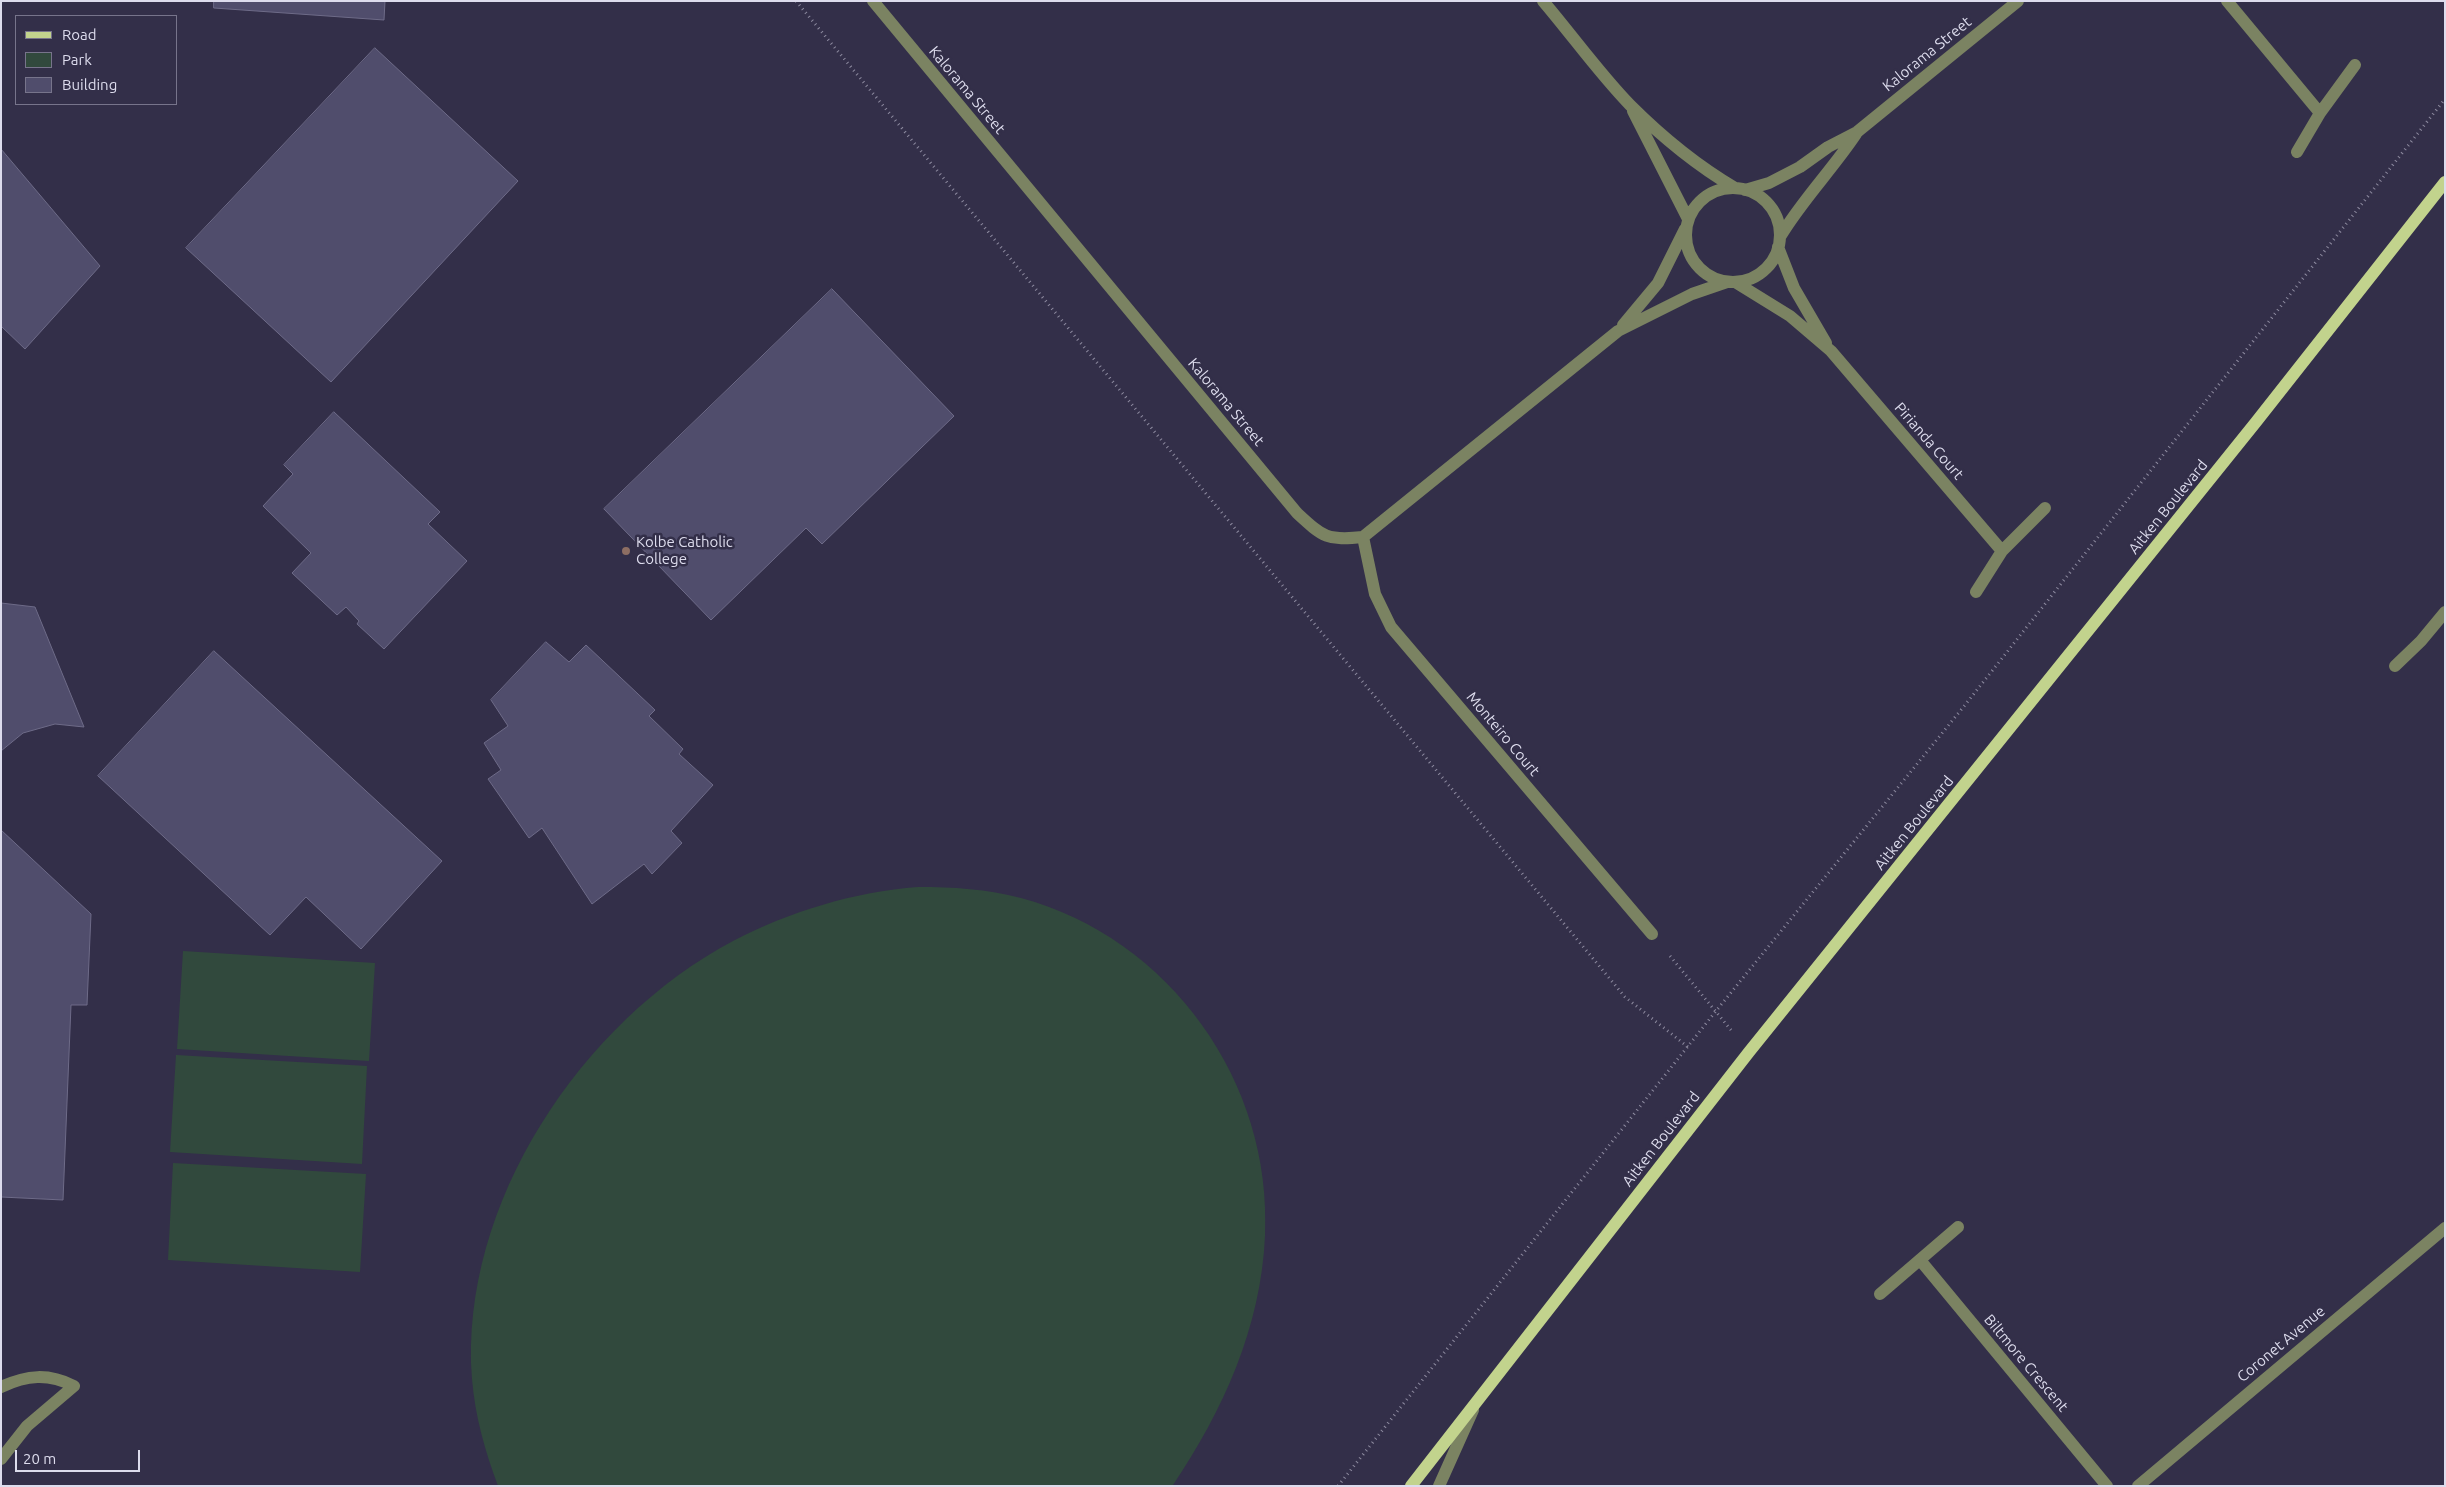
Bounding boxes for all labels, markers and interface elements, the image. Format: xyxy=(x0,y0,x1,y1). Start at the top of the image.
street label: Kalorama Street xyxy=(1879,13,1975,95)
legend xyxy=(15,15,178,105)
text: Road xyxy=(62,26,97,43)
street label: Kalorama Street xyxy=(925,43,1009,137)
text: Park xyxy=(62,51,92,68)
text: Building xyxy=(62,76,117,93)
street label: Kalorama Street xyxy=(1184,355,1268,449)
street label: Pirianda Court xyxy=(1891,399,1967,483)
street label: Aitken Boulevard xyxy=(2125,456,2211,558)
place label: Kolbe Catholic College xyxy=(636,533,733,568)
marker: Kolbe Catholic College xyxy=(620,545,632,557)
street label: Monteiro Court xyxy=(1463,688,1543,780)
street label: Aitken Boulevard xyxy=(1871,772,1957,874)
street label: Aitken Boulevard xyxy=(1618,1088,1704,1190)
street label: Coronet Avenue xyxy=(2233,1302,2329,1386)
street label: Biltmore Crescent xyxy=(1980,1311,2072,1415)
scale bar xyxy=(18,1440,142,1472)
text: 20 m xyxy=(23,1450,56,1467)

